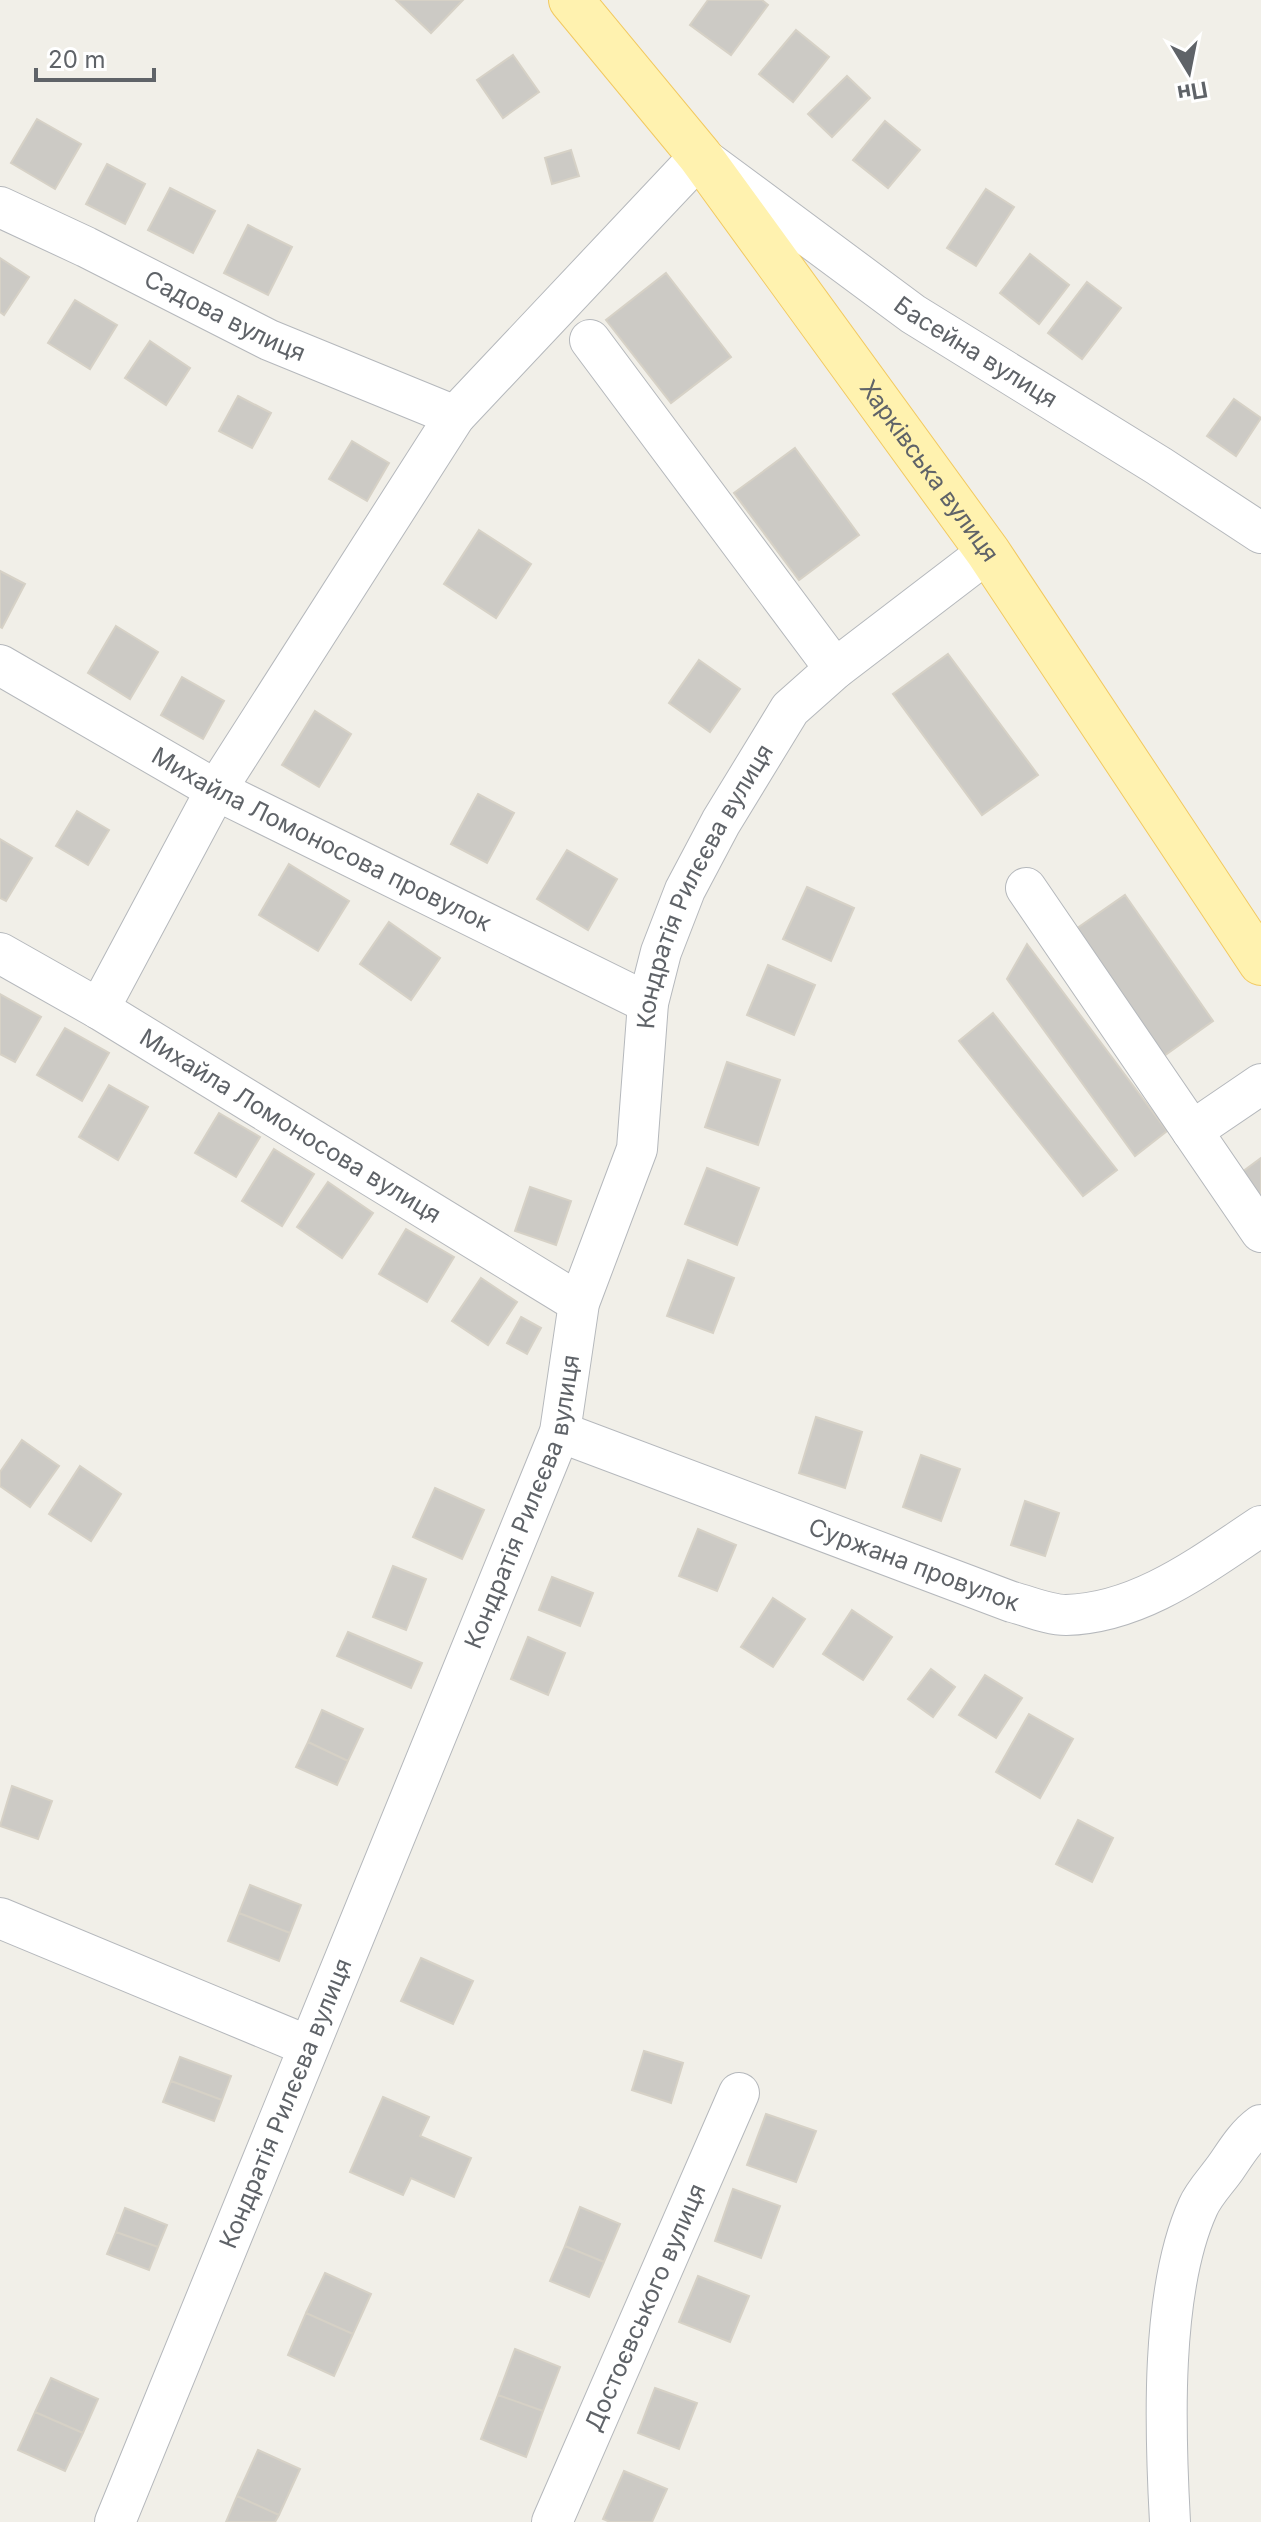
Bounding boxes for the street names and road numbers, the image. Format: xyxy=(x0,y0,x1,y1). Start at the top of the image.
street label: Садова вулиця xyxy=(140,264,310,367)
street label: Басейна вулиця xyxy=(889,290,1063,414)
street label: Харківська вулиця xyxy=(854,374,1005,567)
street label: Кондратія Рилєєва вулиця xyxy=(631,739,779,1030)
street label: Михайла Ломоносова провулок xyxy=(147,741,496,937)
street label: Михайла Ломоносова вулиця xyxy=(135,1022,446,1229)
street label: Кондратія Рилєєва вулиця xyxy=(458,1353,585,1653)
street label: Суржана провулок xyxy=(805,1512,1022,1617)
street label: Кондратія Рилєєва вулиця xyxy=(213,1954,358,2253)
street label: Достоєвського вулиця xyxy=(578,2179,712,2435)

